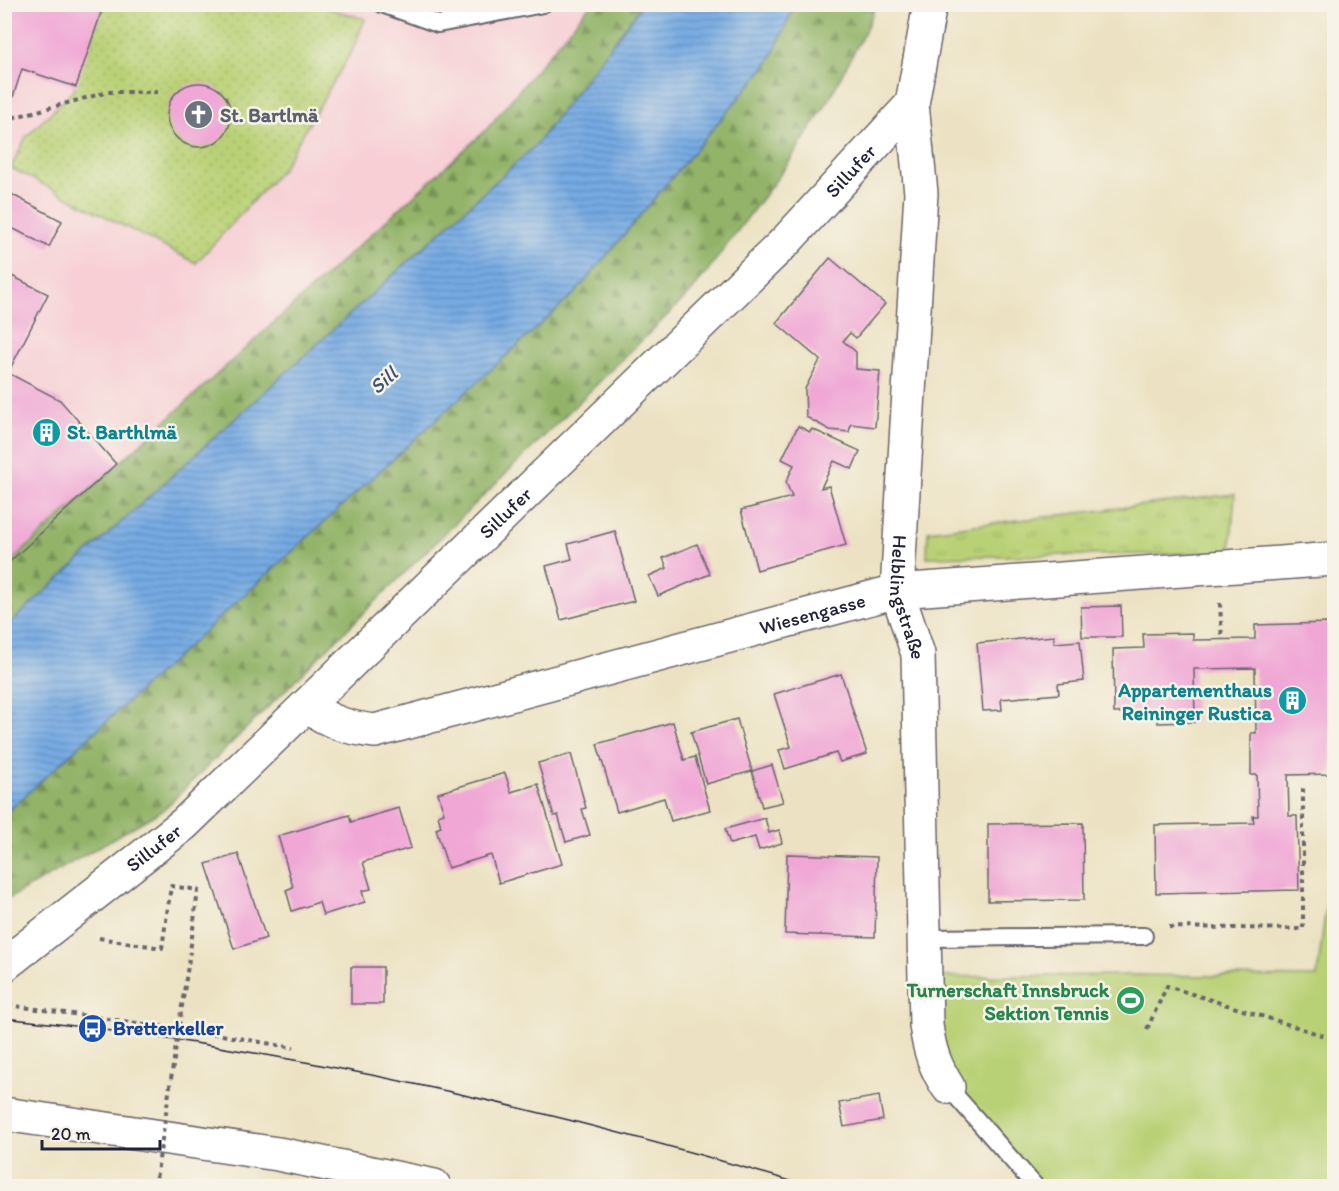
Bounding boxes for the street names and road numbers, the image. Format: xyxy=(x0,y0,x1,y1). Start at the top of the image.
street label: Sillufer xyxy=(820,139,881,202)
street label: Sillufer xyxy=(474,482,537,544)
street label: Helblingstraße xyxy=(885,534,930,660)
street label: Wiesengasse xyxy=(756,588,868,639)
street label: Sillufer xyxy=(121,819,186,877)

